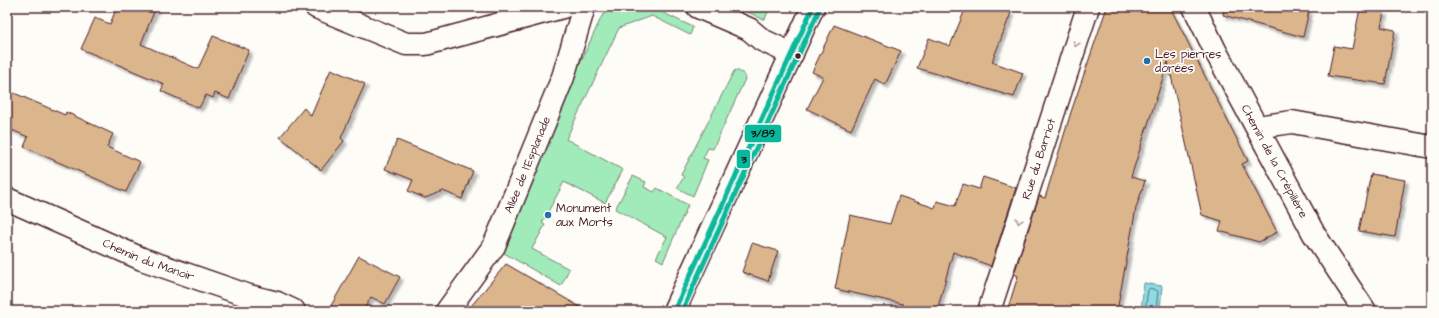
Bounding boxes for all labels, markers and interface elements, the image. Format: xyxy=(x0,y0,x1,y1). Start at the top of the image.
one-way arrow xyxy=(1072,40,1081,47)
place label: Les pierres dorées xyxy=(1155,46,1221,77)
unlabelled marker xyxy=(793,51,803,61)
marker: Les pierres dorées xyxy=(1142,56,1152,66)
street label: Chemin de la Crépillère xyxy=(1237,101,1313,221)
street label: Allée de l'Esplanade xyxy=(500,113,555,216)
street label: Rue du Barriot xyxy=(1017,116,1060,202)
line badge: 3/89 xyxy=(744,124,782,143)
text: 3/89 xyxy=(750,126,775,141)
line badge: 3 xyxy=(736,149,751,169)
text: 3 xyxy=(740,152,747,167)
place label: Monument aux Morts xyxy=(556,200,613,231)
marker: Monument aux Morts xyxy=(543,210,553,220)
one-way arrow xyxy=(1015,217,1023,224)
street label: Chemin du Manoir xyxy=(100,234,197,285)

